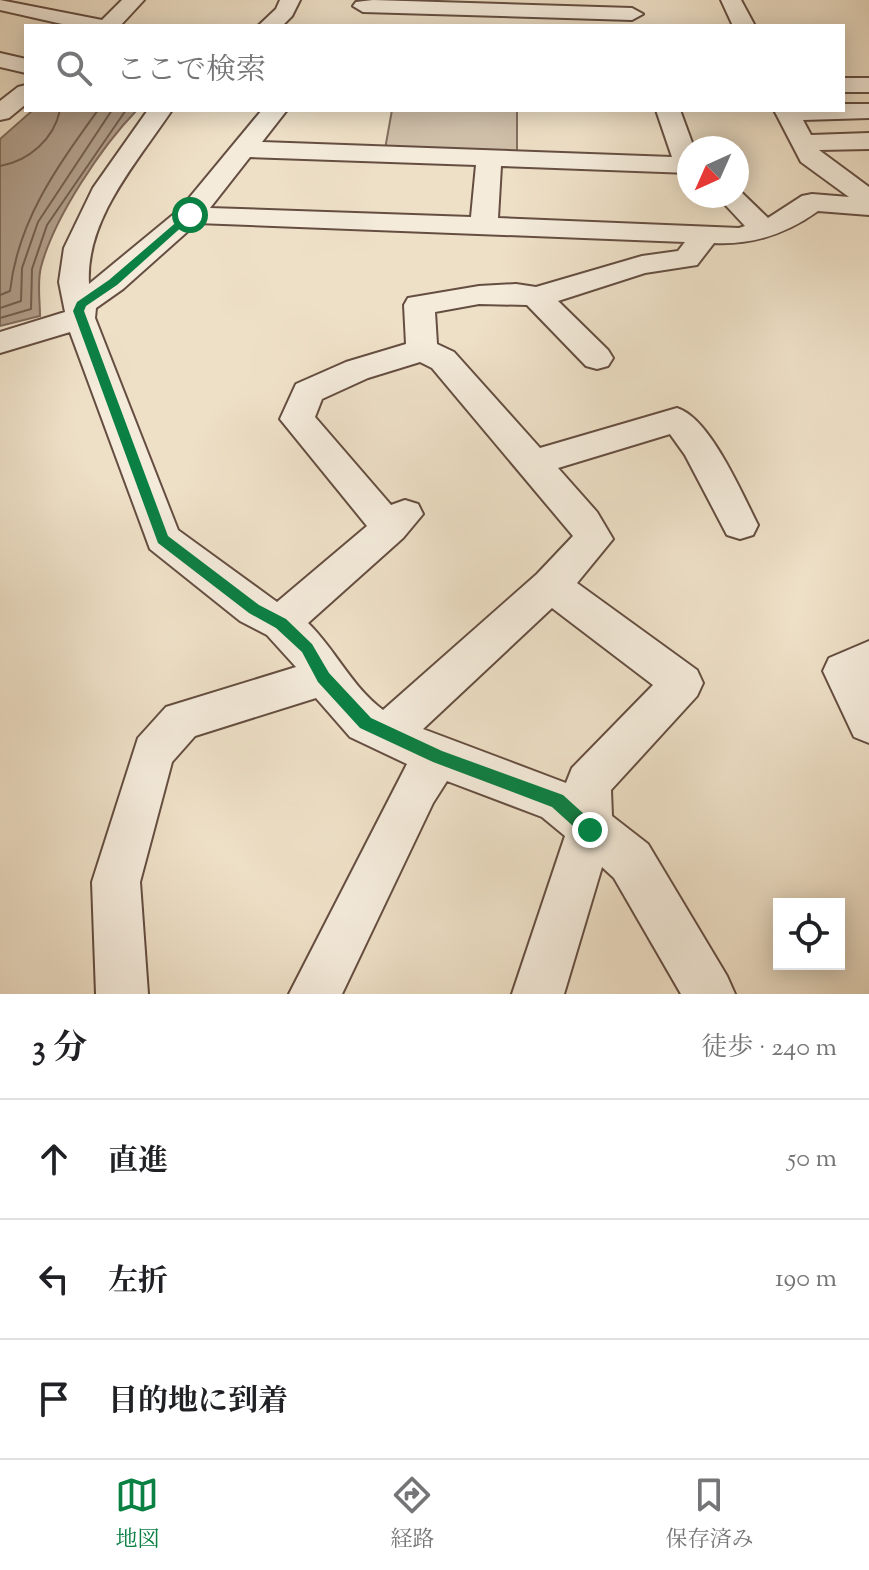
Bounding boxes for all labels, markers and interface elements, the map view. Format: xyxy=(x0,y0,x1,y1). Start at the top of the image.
search box xyxy=(24,24,845,112)
icon: search xyxy=(52,46,96,90)
text: ここで検索 xyxy=(116,50,266,93)
north arrow xyxy=(677,136,749,208)
route start xyxy=(172,197,208,233)
route end xyxy=(572,812,608,848)
map controls xyxy=(773,898,845,970)
button: locate xyxy=(773,898,845,970)
text: 3 分 xyxy=(32,1025,87,1074)
text: 徒歩 · 240 m xyxy=(702,1030,837,1067)
icon: ahead xyxy=(32,1137,76,1181)
text: 直進 xyxy=(108,1141,168,1184)
text: 50 m xyxy=(787,1141,837,1178)
icon: left xyxy=(32,1257,76,1301)
text: 左折 xyxy=(108,1261,168,1304)
text: 190 m xyxy=(775,1261,837,1298)
icon: arrive xyxy=(32,1377,76,1421)
text: 目的地に到着 xyxy=(108,1381,288,1424)
tab: 地図 xyxy=(115,1473,160,1557)
tab: 経路 xyxy=(390,1473,435,1557)
tab: 保存済み xyxy=(665,1473,754,1557)

